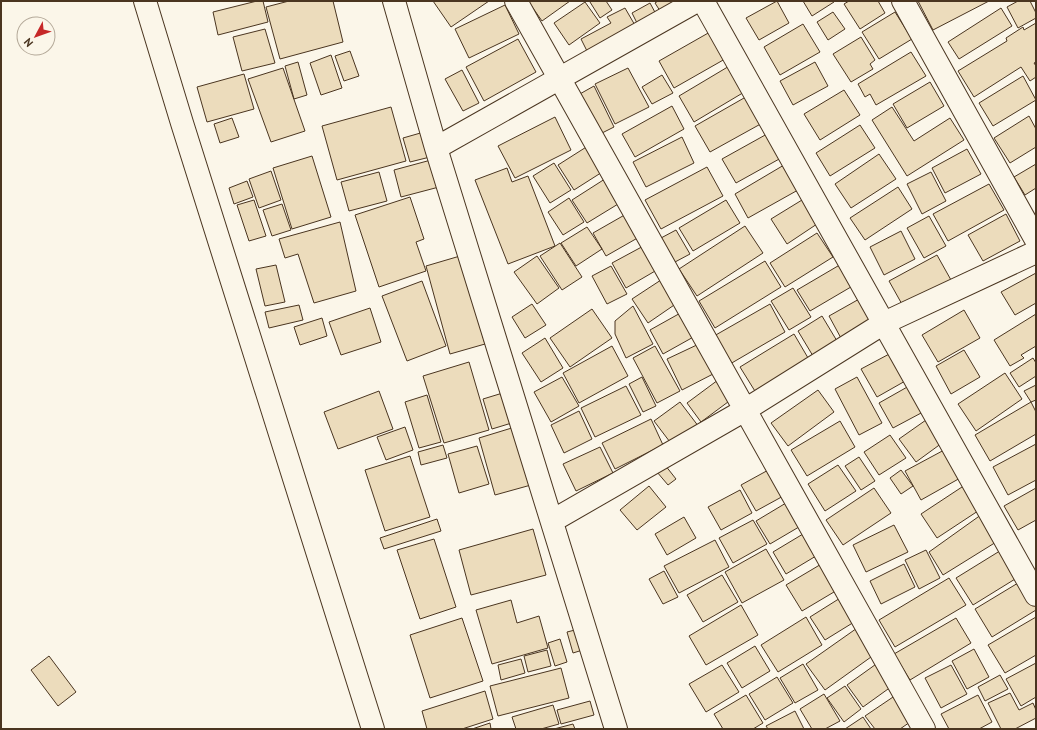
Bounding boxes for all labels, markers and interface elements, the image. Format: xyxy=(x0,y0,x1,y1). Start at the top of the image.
north arrow xyxy=(16,16,56,56)
text: N xyxy=(21,35,36,50)

